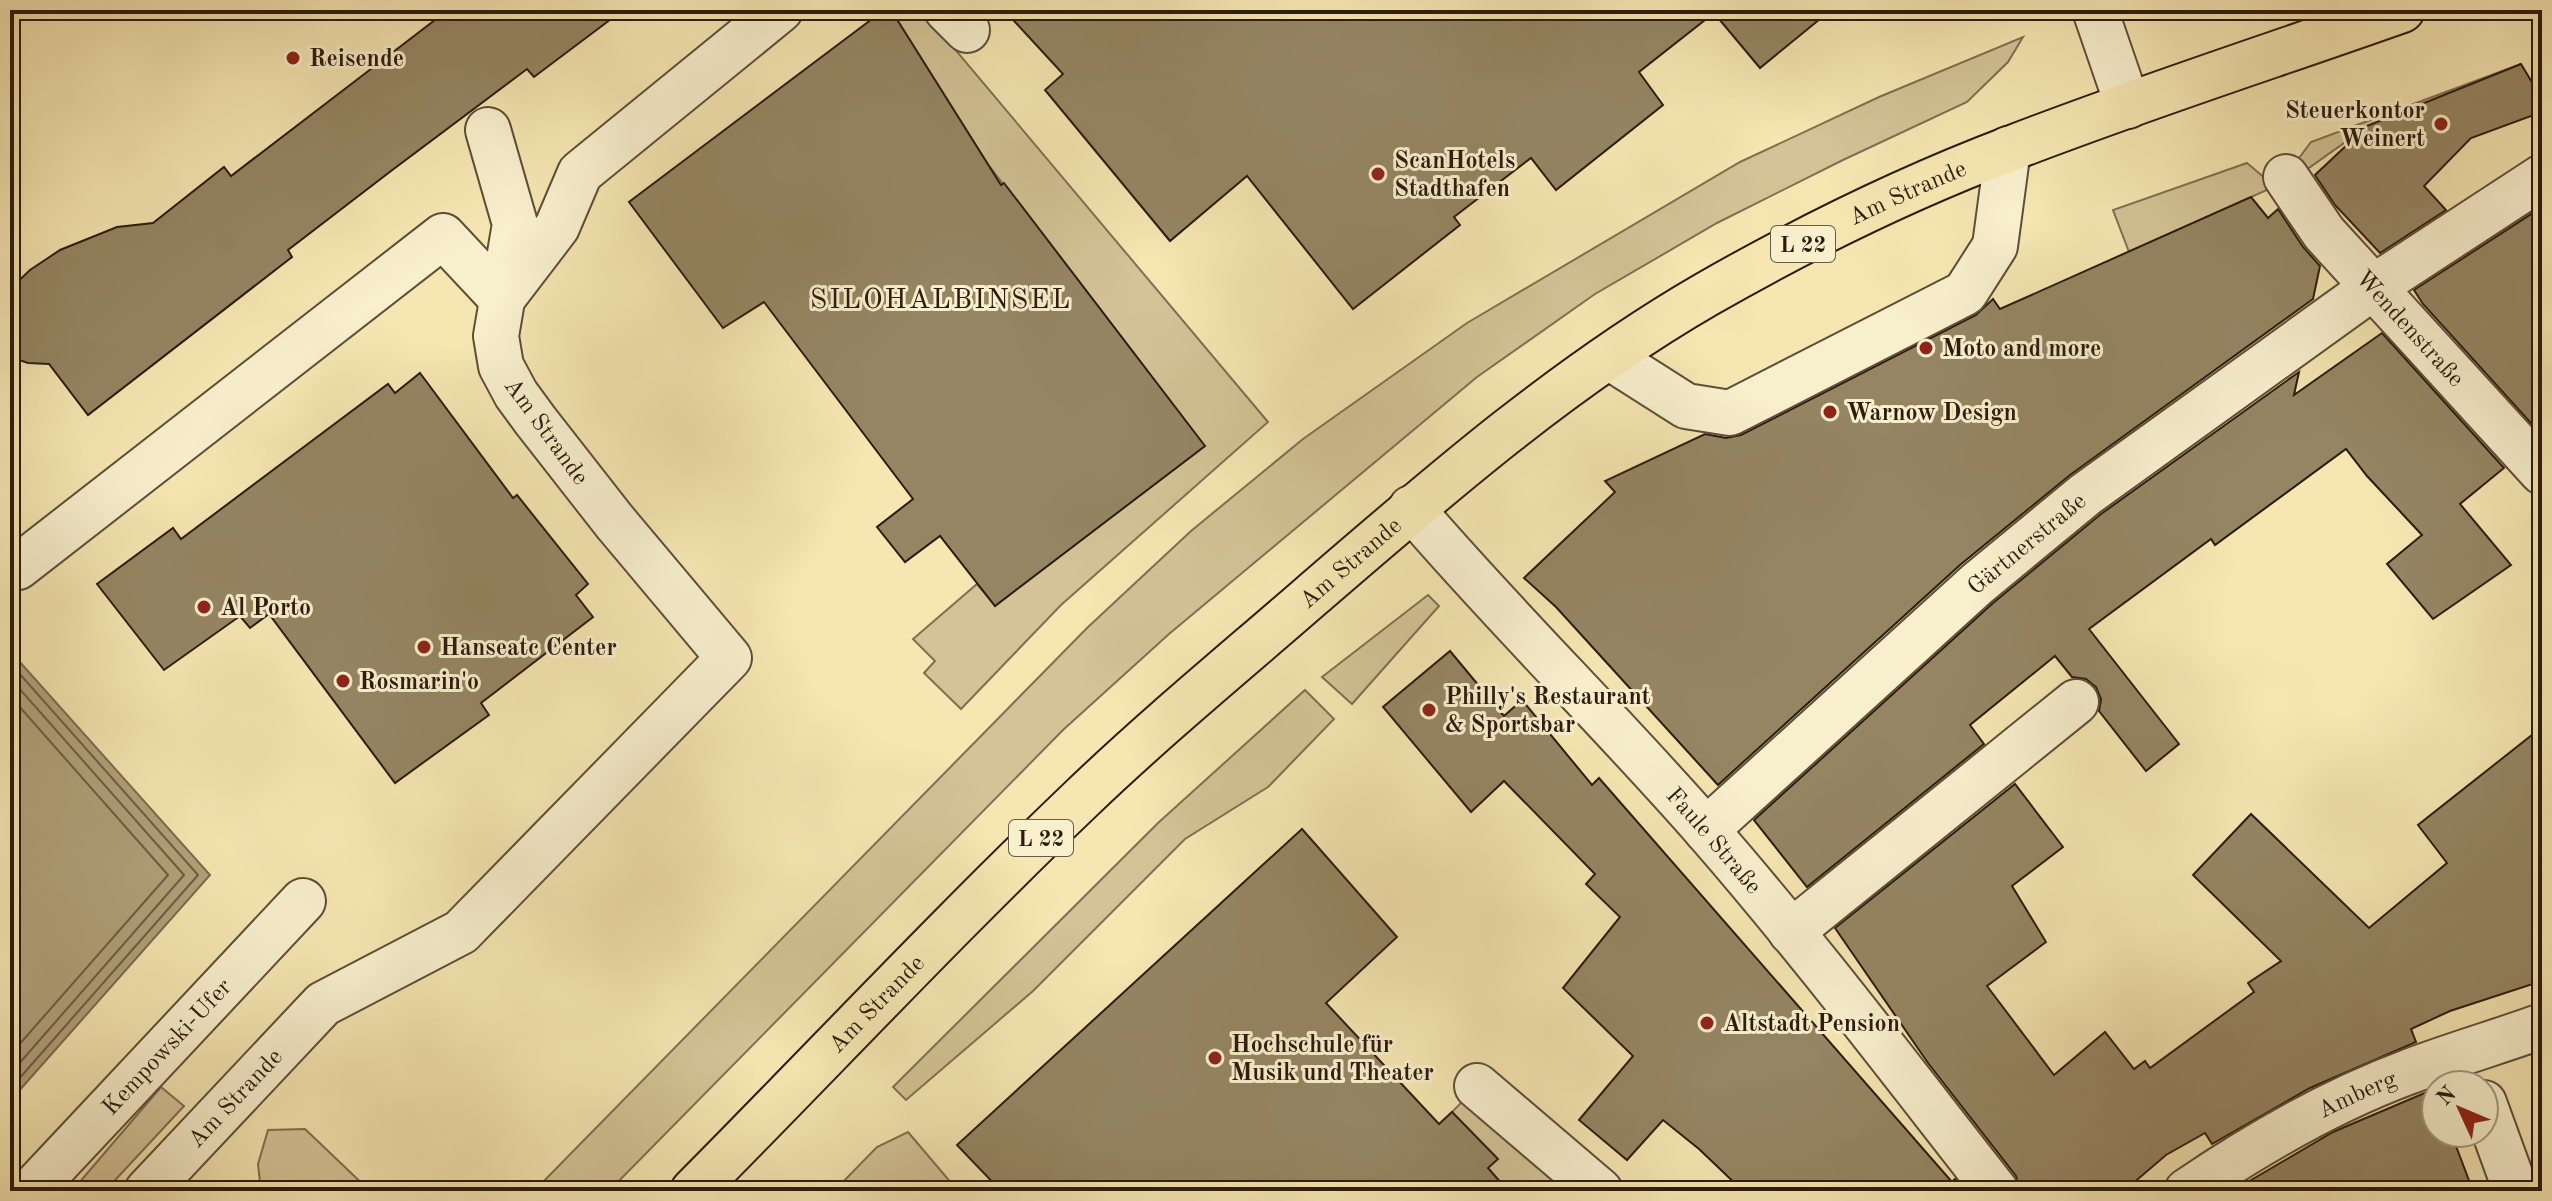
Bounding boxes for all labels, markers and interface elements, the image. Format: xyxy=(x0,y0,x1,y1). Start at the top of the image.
place label: Reisende xyxy=(309,48,404,72)
marker: Reisende xyxy=(284,49,302,67)
place label: Steuerkontor Weinert xyxy=(2285,100,2425,152)
marker: Steuerkontor Weinert xyxy=(2432,115,2450,133)
place label: ScanHotels Stadthafen xyxy=(1394,150,1515,202)
street label: Am Strande xyxy=(1846,157,1970,231)
marker: ScanHotels Stadthafen xyxy=(1369,165,1387,183)
road number: L 22 xyxy=(1771,226,1835,262)
street label: Wendenstraße xyxy=(2350,266,2468,392)
district label: SILOHALBINSEL xyxy=(810,287,1072,315)
place label: Moto and more xyxy=(1942,338,2101,362)
marker: Moto and more xyxy=(1917,339,1935,357)
street label: Am Strande xyxy=(499,374,592,490)
place label: Warnow Design xyxy=(1846,402,2017,426)
marker: Warnow Design xyxy=(1821,403,1839,421)
street label: Gärtnerstraße xyxy=(1964,489,2091,600)
street label: Am Strande xyxy=(1296,514,1407,614)
place label: Al Porto xyxy=(220,597,311,621)
marker: Al Porto xyxy=(195,598,213,616)
place label: Hanseatc Center xyxy=(440,637,617,661)
marker: Hanseatc Center xyxy=(415,638,433,656)
place label: Rosmarin'o xyxy=(359,671,479,695)
marker: Rosmarin'o xyxy=(334,672,352,690)
place label: Philly's Restaurant & Sportsbar xyxy=(1445,686,1651,738)
marker: Philly's Restaurant & Sportsbar xyxy=(1420,701,1438,719)
street label: Faule Straße xyxy=(1661,784,1765,899)
road number: L 22 xyxy=(1009,820,1073,856)
street label: Am Strande xyxy=(825,952,930,1058)
street label: Kempowski-Ufer xyxy=(99,975,237,1121)
place label: Altstadt Pension xyxy=(1723,1013,1900,1037)
marker: Altstadt Pension xyxy=(1698,1014,1716,1032)
place label: Hochschule für Musik und Theater xyxy=(1231,1034,1434,1086)
street label: Am Strande xyxy=(184,1045,288,1153)
marker: Hochschule für Musik und Theater xyxy=(1206,1049,1224,1067)
street label: Amberg xyxy=(2315,1068,2400,1124)
north arrow xyxy=(2420,1069,2500,1149)
text: N xyxy=(2433,1083,2461,1110)

